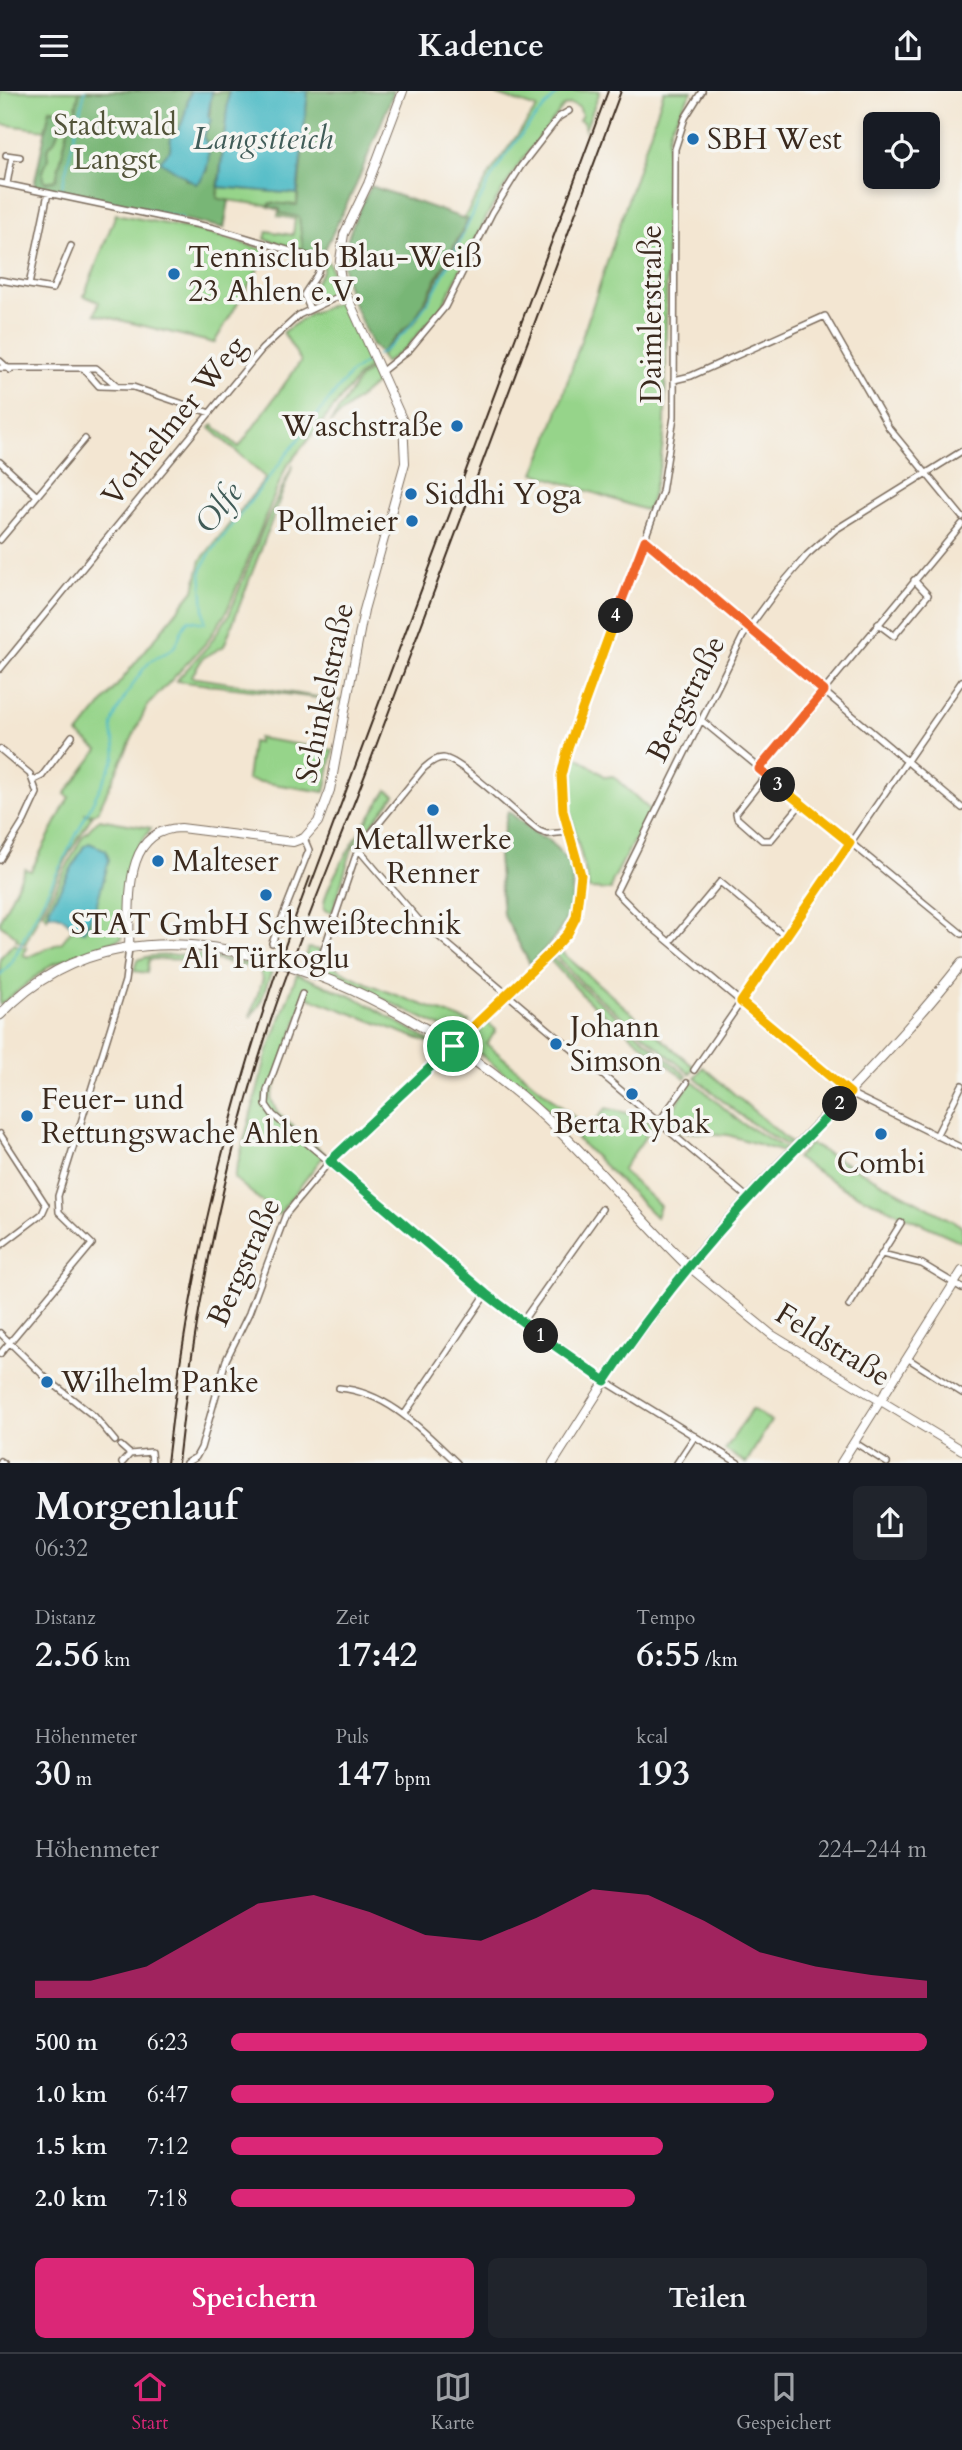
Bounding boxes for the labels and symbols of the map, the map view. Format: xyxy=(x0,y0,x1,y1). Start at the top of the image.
park label: Stadtwald Langst xyxy=(53,105,177,180)
water label: Langstteich xyxy=(193,117,333,161)
place label: SBH West xyxy=(707,119,842,160)
marker: SBH West xyxy=(685,131,701,147)
street label: Daimlerstraße xyxy=(631,225,672,403)
place label: Tennisclub Blau-Weiß 23 Ahlen e.V. xyxy=(188,237,482,312)
marker: Tennisclub Blau-Weiß 23 Ahlen e.V. xyxy=(166,266,182,282)
street label: Vorhelmer Weg xyxy=(92,327,256,515)
place label: Waschstraße xyxy=(281,406,443,447)
marker: Waschstraße xyxy=(449,418,465,434)
water label: Olfe xyxy=(185,472,254,543)
place label: Siddhi Yoga xyxy=(425,474,582,515)
marker: Siddhi Yoga xyxy=(403,486,419,502)
place label: Pollmeier xyxy=(277,501,398,542)
marker: Pollmeier xyxy=(404,513,420,529)
street label: Schinkelstraße xyxy=(286,599,364,787)
pin: 4 xyxy=(598,599,634,633)
street label: Bergstraße xyxy=(637,629,735,769)
pin: 3 xyxy=(760,767,796,803)
marker: Metallwerke Renner xyxy=(425,802,441,818)
place label: Metallwerke Renner xyxy=(354,819,512,894)
place label: Malteser xyxy=(172,841,279,882)
marker: Malteser xyxy=(150,853,166,869)
marker: STAT GmbH Schweißtechnik Ali Türkoglu xyxy=(258,887,274,903)
place label: STAT GmbH Schweißtechnik Ali Türkoglu xyxy=(71,904,461,979)
place label: Johann Simson xyxy=(566,1007,662,1082)
pin xyxy=(423,1016,483,1076)
marker: Johann Simson xyxy=(548,1036,564,1052)
place label: Feuer- und Rettungswache Ahlen xyxy=(41,1079,320,1154)
marker: Berta Rybak xyxy=(624,1086,640,1102)
pin: 2 xyxy=(822,1087,858,1121)
place label: Berta Rybak xyxy=(553,1103,711,1144)
marker: Feuer- und Rettungswache Ahlen xyxy=(19,1108,35,1124)
marker: Combi xyxy=(873,1126,889,1142)
place label: Combi xyxy=(836,1143,926,1184)
street label: Bergstraße xyxy=(197,1191,291,1333)
street label: Feldstraße xyxy=(767,1293,899,1397)
pin: 1 xyxy=(524,1319,558,1353)
place label: Wilhelm Panke xyxy=(60,1362,259,1403)
marker: Wilhelm Panke xyxy=(39,1374,55,1390)

